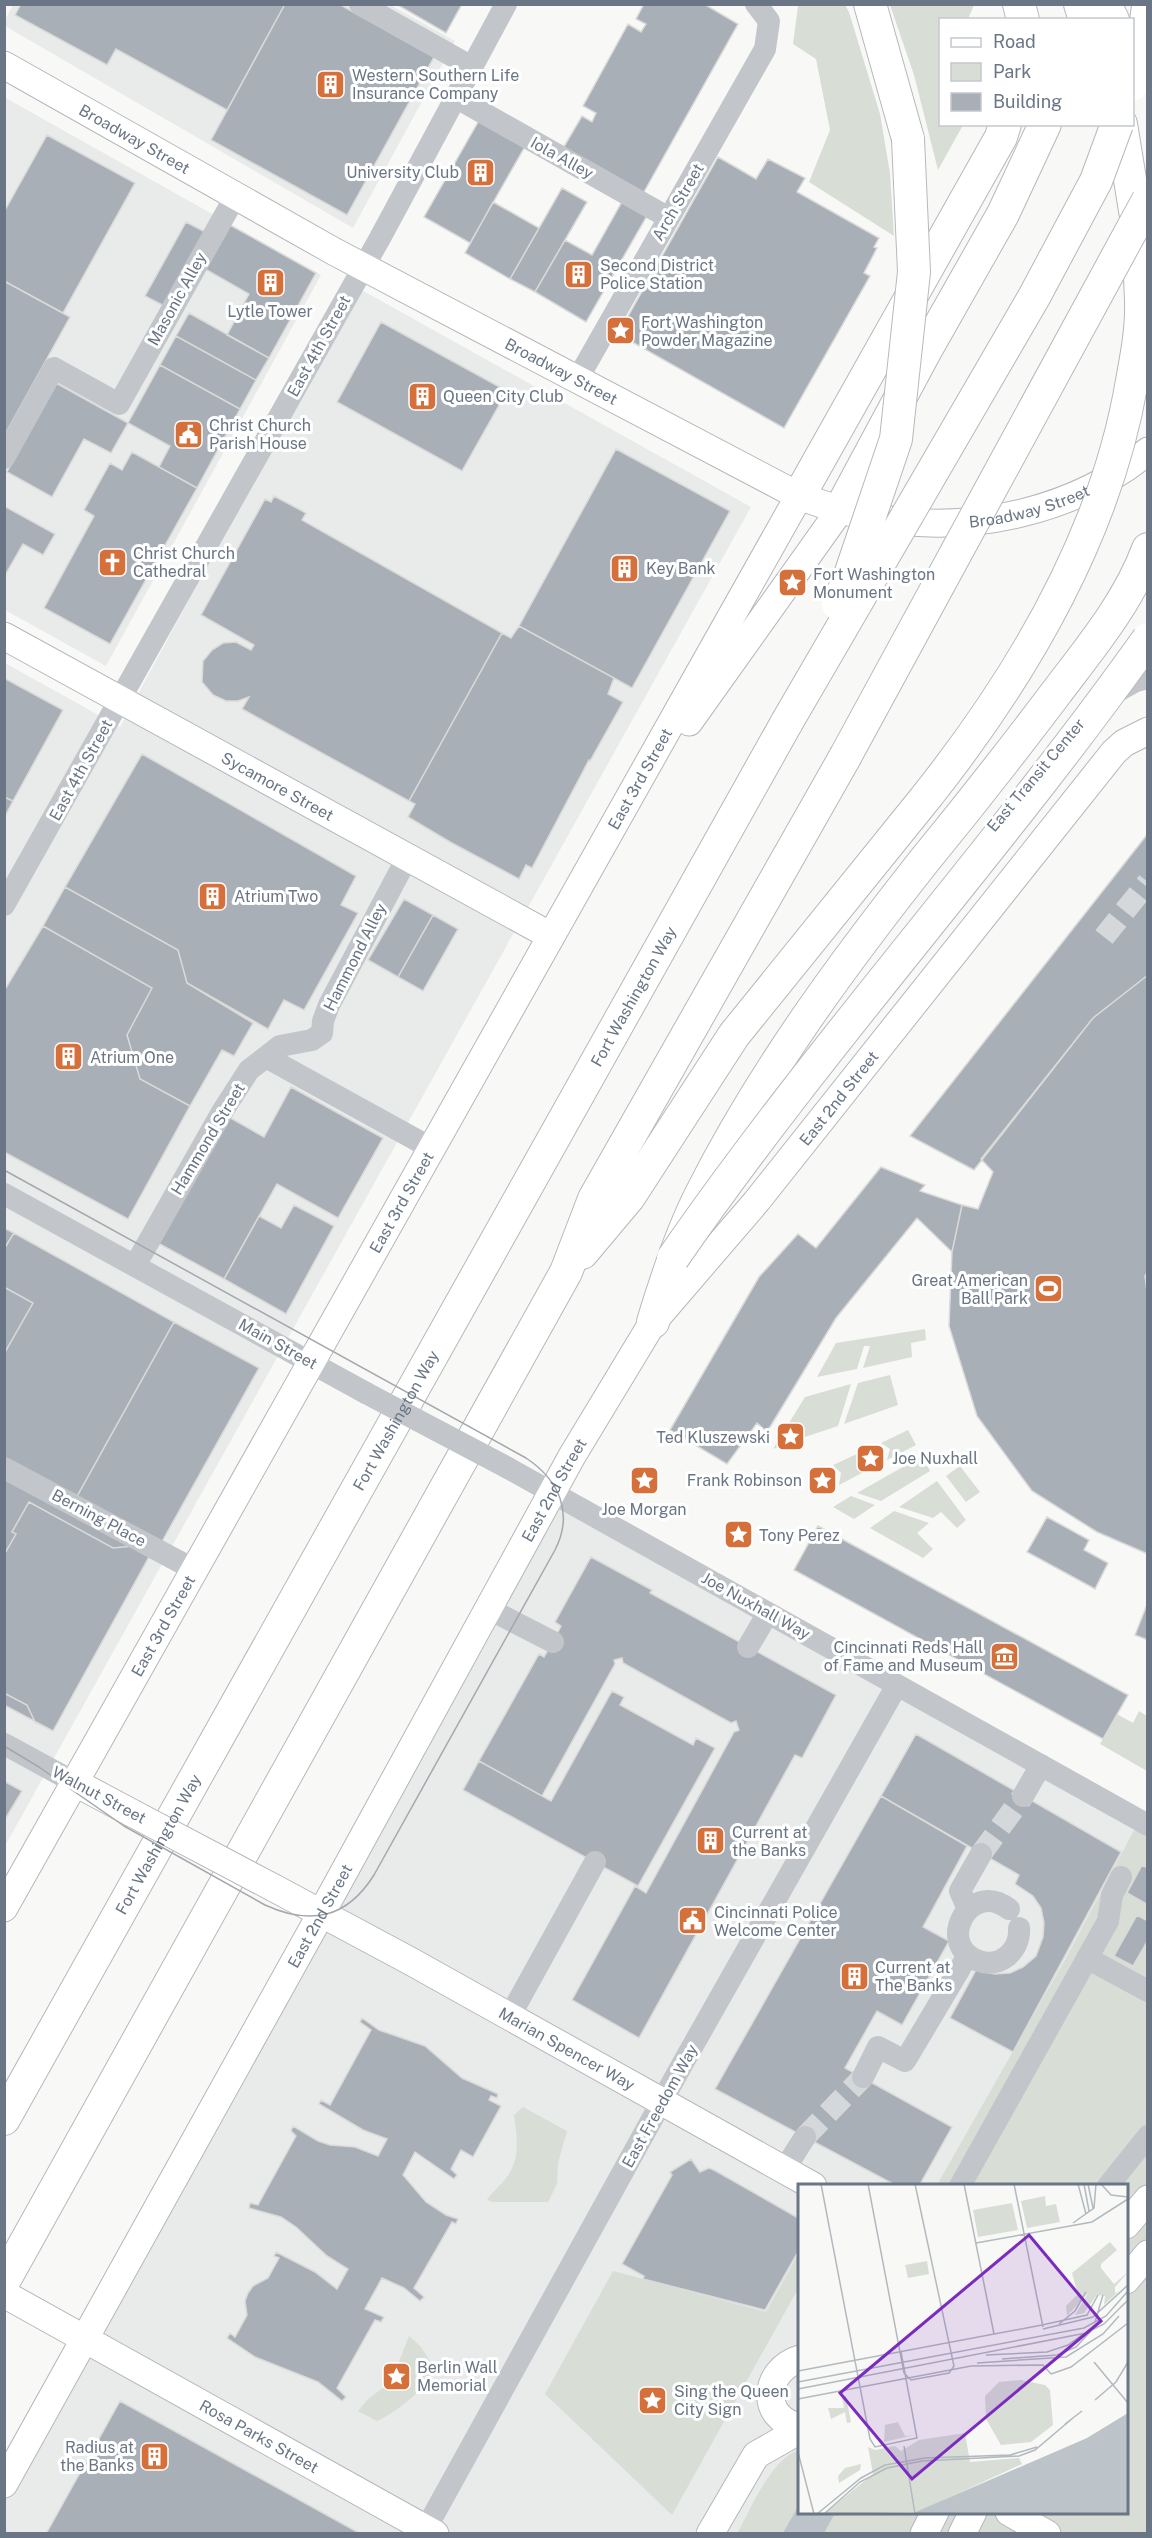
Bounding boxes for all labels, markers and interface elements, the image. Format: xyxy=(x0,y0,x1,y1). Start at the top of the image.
legend xyxy=(939,18,1134,126)
text: Road xyxy=(993,31,1036,52)
text: Park xyxy=(993,61,1031,82)
place label: Western Southern Life Insurance Company xyxy=(352,66,519,103)
building icon: Western Southern Life Insurance Company xyxy=(315,68,347,100)
text: Building xyxy=(993,91,1062,112)
street label: Broadway Street xyxy=(76,100,193,178)
street label: Iola Alley xyxy=(527,133,597,183)
building icon: University Club xyxy=(464,156,496,188)
street label: Arch Street xyxy=(648,160,708,244)
place label: University Club xyxy=(346,163,459,182)
street label: Masonic Alley xyxy=(144,249,211,349)
place label: Second District Police Station xyxy=(600,256,714,293)
building icon: Second District Police Station xyxy=(563,258,595,290)
building icon: Lytle Tower xyxy=(254,267,286,299)
street label: East 4th Street xyxy=(283,292,355,400)
place label: Lytle Tower xyxy=(227,302,313,321)
place label: Fort Washington Powder Magazine xyxy=(641,313,773,350)
place icon: Fort Washington Powder Magazine xyxy=(604,315,636,347)
street label: Broadway Street xyxy=(502,334,621,408)
building icon: Queen City Club xyxy=(406,380,438,412)
place label: Queen City Club xyxy=(443,387,564,406)
place label: Christ Church Parish House xyxy=(209,416,311,453)
public building icon: Christ Church Parish House xyxy=(172,418,204,450)
street label: Broadway Street xyxy=(968,481,1092,531)
place label: Christ Church Cathedral xyxy=(133,544,235,581)
church icon: Christ Church Cathedral xyxy=(96,546,128,578)
building icon: Key Bank xyxy=(609,552,641,584)
place label: Key Bank xyxy=(646,559,716,578)
place label: Fort Washington Monument xyxy=(813,565,935,602)
place icon: Fort Washington Monument xyxy=(776,567,808,599)
street label: East Transit Center xyxy=(983,715,1089,835)
street label: East 4th Street xyxy=(45,716,117,824)
street label: East 3rd Street xyxy=(604,725,676,833)
street label: Sycamore Street xyxy=(218,748,337,825)
building icon: Atrium Two xyxy=(197,880,229,912)
place label: Atrium Two xyxy=(234,887,318,906)
street label: Hammond Alley xyxy=(320,900,391,1014)
street label: Fort Washington Way xyxy=(586,923,680,1070)
building icon: Atrium One xyxy=(53,1041,85,1073)
street label: East 2nd Street xyxy=(795,1047,882,1149)
place label: Atrium One xyxy=(90,1048,174,1067)
street label: Hammond Street xyxy=(167,1080,249,1198)
street label: East 3rd Street xyxy=(365,1148,437,1256)
place label: Great American Ball Park xyxy=(911,1271,1028,1308)
sports icon: Great American Ball Park xyxy=(1033,1273,1065,1305)
street label: Main Street xyxy=(235,1315,321,1373)
street label: Fort Washington Way xyxy=(349,1346,443,1494)
place icon: Ted Kluszewski xyxy=(775,1421,807,1453)
place label: Ted Kluszewski xyxy=(656,1428,770,1447)
street label: East 2nd Street xyxy=(517,1435,590,1545)
place icon: Joe Nuxhall xyxy=(855,1442,887,1474)
place label: Joe Nuxhall xyxy=(892,1449,978,1468)
place icon: Frank Robinson xyxy=(807,1464,839,1496)
place icon: Joe Morgan xyxy=(628,1465,660,1497)
place label: Frank Robinson xyxy=(687,1471,802,1490)
street label: Berning Place xyxy=(49,1485,149,1551)
place label: Joe Morgan xyxy=(601,1500,687,1519)
place icon: Tony Perez xyxy=(722,1519,754,1551)
place label: Tony Perez xyxy=(759,1526,840,1545)
street label: Joe Nuxhall Way xyxy=(698,1568,814,1644)
street label: East 3rd Street xyxy=(127,1572,199,1680)
place label: Cincinnati Reds Hall of Fame and Museum xyxy=(824,1638,983,1675)
museum icon: Cincinnati Reds Hall of Fame and Museum xyxy=(988,1640,1020,1672)
street label: Walnut Street xyxy=(49,1762,149,1828)
street label: Fort Washington Way xyxy=(111,1770,205,1918)
place label: Current at the Banks xyxy=(732,1823,808,1860)
building icon: Current at the Banks xyxy=(695,1825,727,1857)
street label: East 2nd Street xyxy=(283,1861,356,1971)
place label: Cincinnati Police Welcome Center xyxy=(714,1903,838,1940)
public building icon: Cincinnati Police Welcome Center xyxy=(677,1905,709,1937)
place label: Current at The Banks xyxy=(875,1958,952,1995)
building icon: Current at The Banks xyxy=(838,1960,870,1992)
street label: Marian Spencer Way xyxy=(495,2003,639,2094)
street label: East Freedom Way xyxy=(618,2041,702,2171)
inset map xyxy=(798,2184,1128,2514)
place label: Berlin Wall Memorial xyxy=(417,2358,498,2395)
place icon: Berlin Wall Memorial xyxy=(380,2360,412,2392)
place label: Sing the Queen City Sign xyxy=(674,2382,789,2419)
place icon: Sing the Queen City Sign xyxy=(637,2384,669,2416)
street label: Rosa Parks Street xyxy=(196,2395,322,2477)
place label: Radius at the Banks xyxy=(60,2438,134,2475)
building icon: Radius at the Banks xyxy=(139,2440,171,2472)

